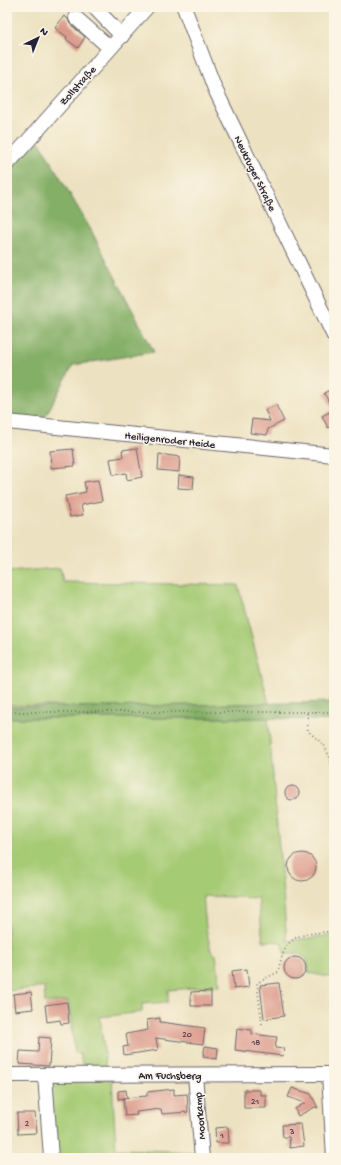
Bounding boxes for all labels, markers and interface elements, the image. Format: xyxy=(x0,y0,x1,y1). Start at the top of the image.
north arrow xyxy=(18,18,58,58)
text: N xyxy=(37,25,50,39)
street label: Zollstraße xyxy=(58,64,99,108)
street label: Neukruger Straße xyxy=(231,134,278,214)
street label: Heiligenroder Heide xyxy=(124,430,216,452)
house number: 20 xyxy=(182,1030,192,1041)
house number: 18 xyxy=(251,1038,260,1049)
street label: Am Fuchsberg xyxy=(138,1071,202,1083)
street label: Moorkamp xyxy=(193,1091,209,1140)
house number: 21 xyxy=(251,1097,259,1108)
house number: 2 xyxy=(25,1119,30,1130)
house number: 3 xyxy=(289,1127,295,1138)
house number: 1 xyxy=(219,1131,224,1142)

